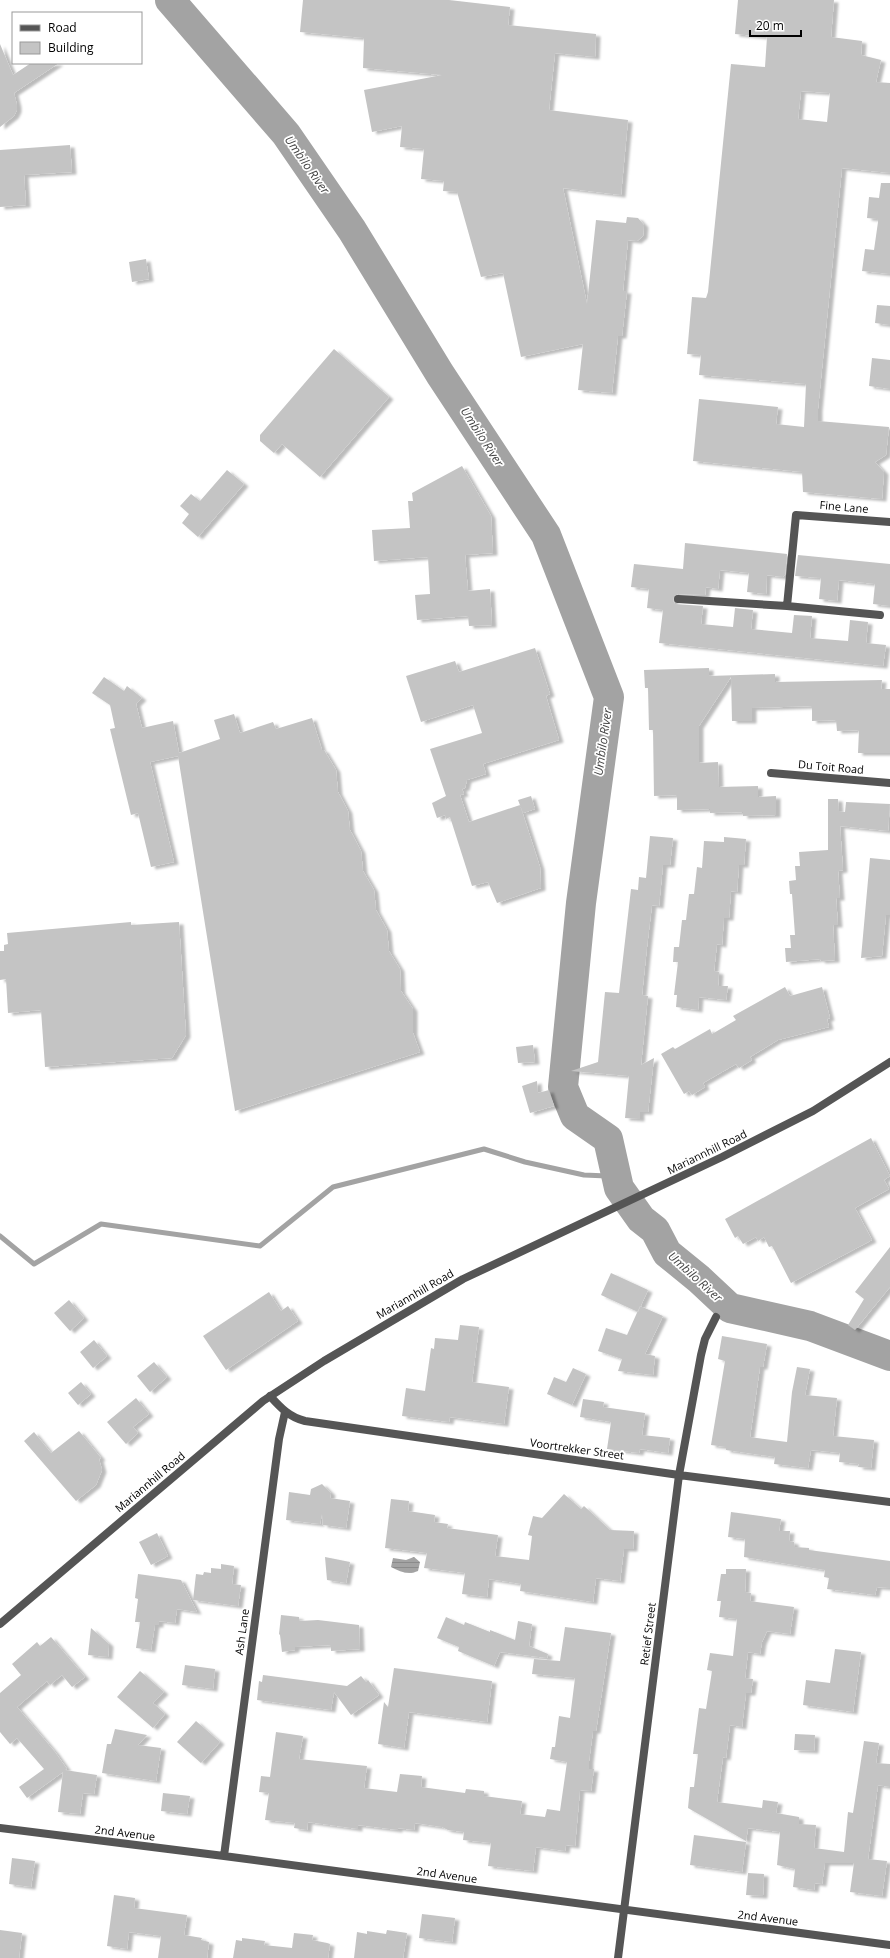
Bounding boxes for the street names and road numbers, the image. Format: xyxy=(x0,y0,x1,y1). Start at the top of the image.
street label: Fine Lane xyxy=(819,497,869,516)
street label: Du Toit Road xyxy=(797,756,865,777)
street label: Mariannhill Road xyxy=(664,1126,749,1177)
street label: Mariannhill Road xyxy=(373,1265,456,1322)
street label: Voortrekker Street xyxy=(529,1434,625,1463)
street label: Mariannhill Road xyxy=(112,1448,188,1515)
street label: Retief Street xyxy=(636,1602,659,1666)
street label: Ash Lane xyxy=(231,1608,252,1656)
street label: 2nd Avenue xyxy=(94,1821,156,1844)
street label: 2nd Avenue xyxy=(416,1863,478,1886)
street label: 2nd Avenue xyxy=(737,1906,799,1929)

